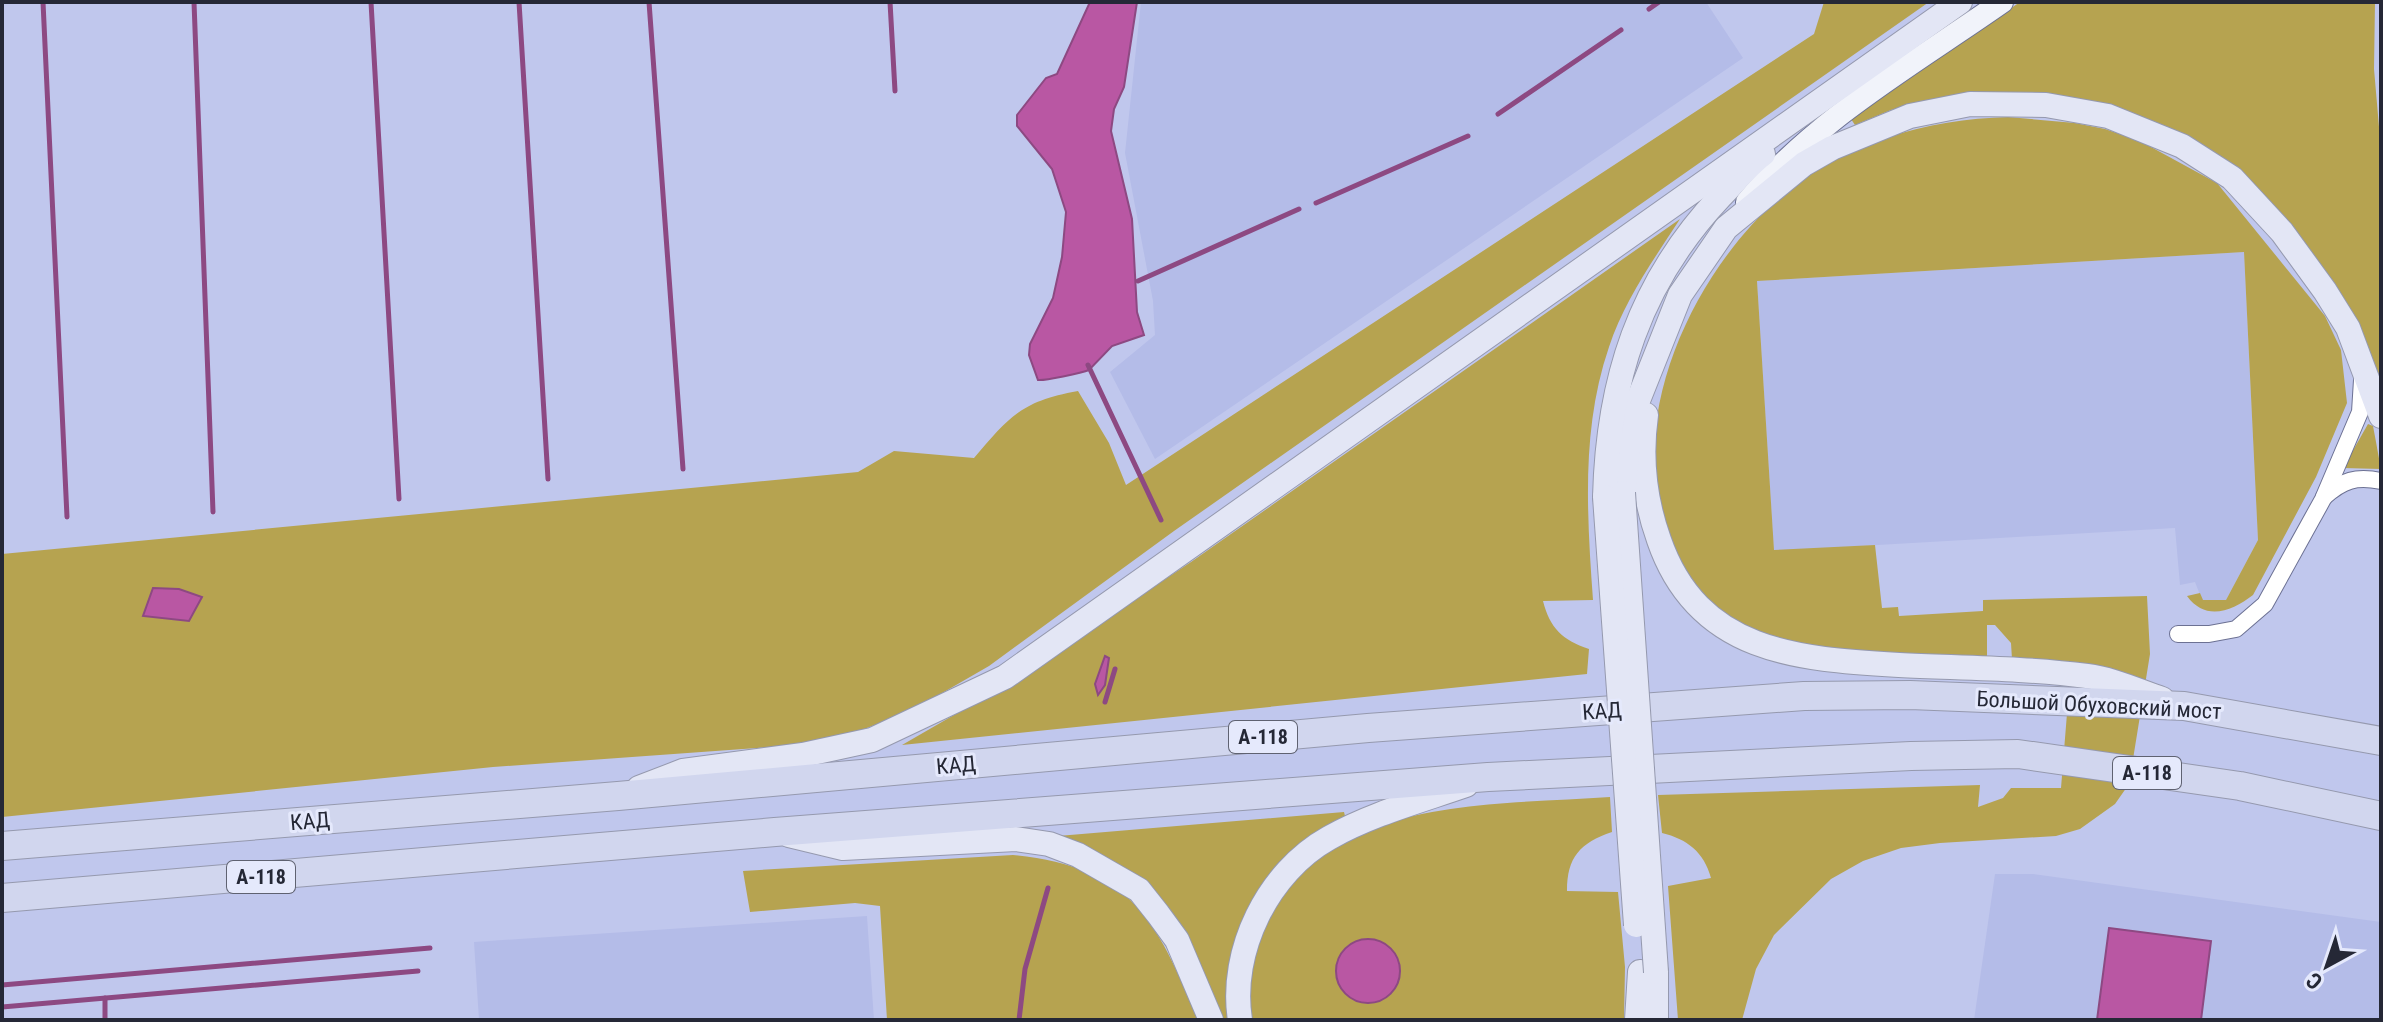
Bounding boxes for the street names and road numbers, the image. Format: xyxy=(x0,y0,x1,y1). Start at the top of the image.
street label: Большой Обуховский мост xyxy=(1976,686,2222,724)
street label: КАД xyxy=(1581,697,1623,725)
road number: А-118 xyxy=(1229,721,1297,753)
street label: КАД xyxy=(935,751,977,779)
road number: А-118 xyxy=(2113,757,2181,789)
street label: КАД xyxy=(289,807,331,835)
road number: А-118 xyxy=(227,861,295,893)

